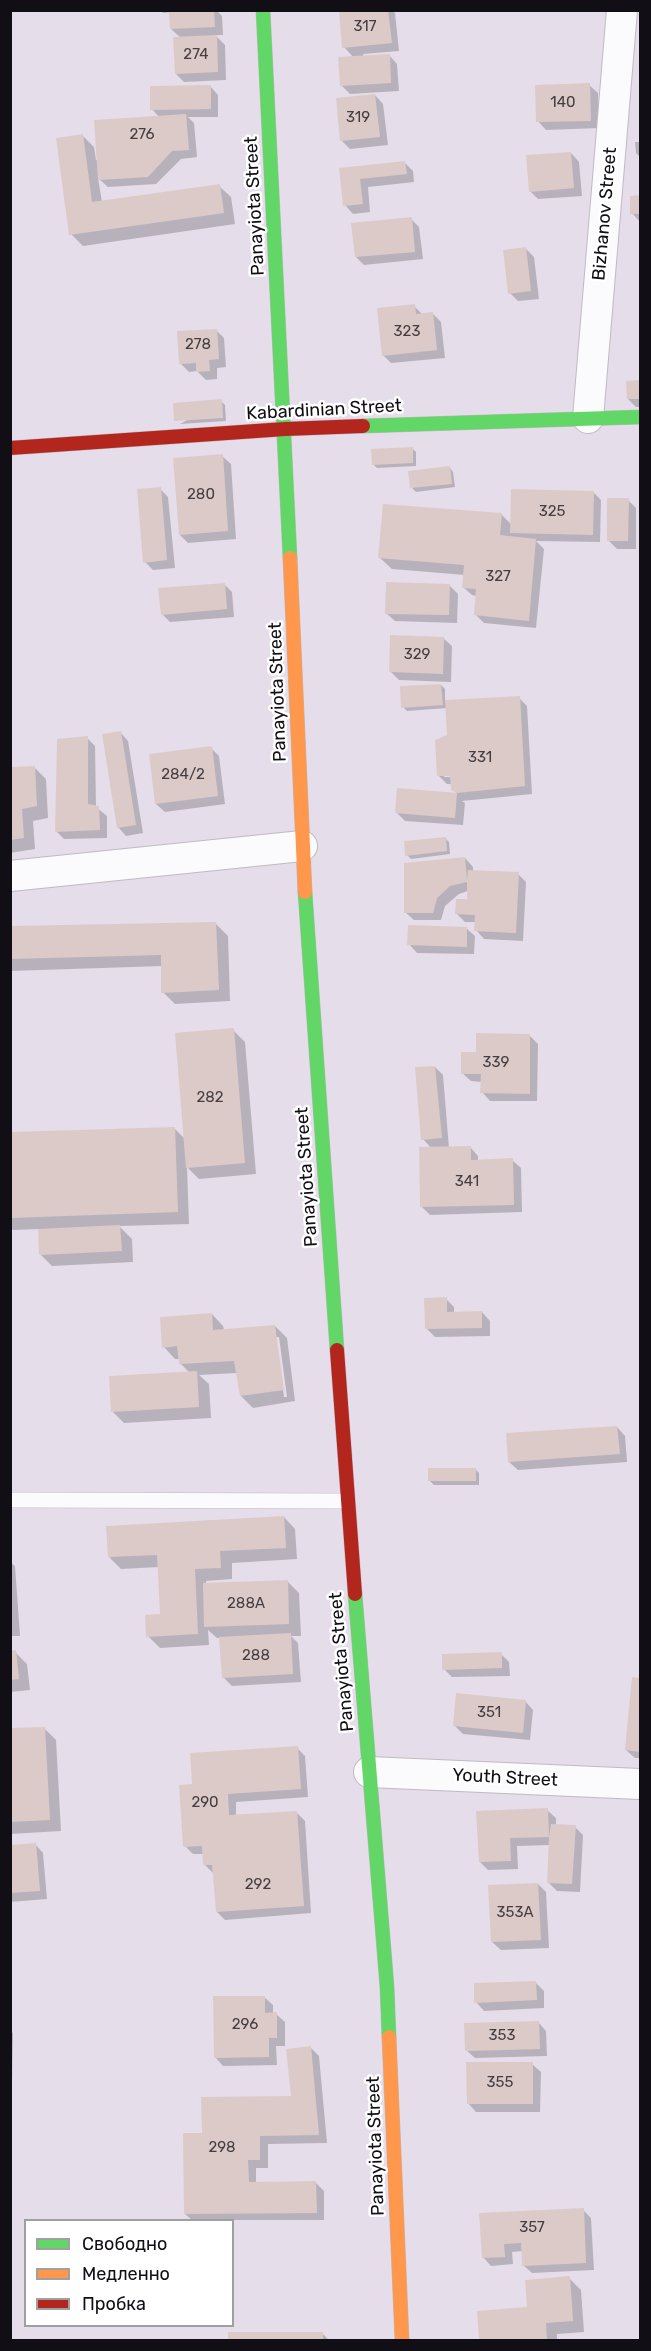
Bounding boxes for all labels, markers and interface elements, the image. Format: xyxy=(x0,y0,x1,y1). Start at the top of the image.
house number: 317 xyxy=(354,18,376,36)
house number: 274 xyxy=(183,46,209,64)
house number: 140 xyxy=(550,94,576,112)
house number: 319 xyxy=(346,109,370,127)
house number: 276 xyxy=(129,126,155,144)
street label: Panayiota Street xyxy=(241,136,269,276)
street label: Bizhanov Street xyxy=(588,146,622,282)
house number: 323 xyxy=(394,323,420,341)
house number: 278 xyxy=(185,336,211,354)
street label: Kabardinian Street xyxy=(246,395,402,425)
house number: 280 xyxy=(187,486,215,504)
house number: 325 xyxy=(539,503,565,521)
house number: 327 xyxy=(485,568,511,586)
street label: Panayiota Street xyxy=(265,622,291,762)
house number: 329 xyxy=(404,646,430,664)
house number: 331 xyxy=(468,749,492,767)
house number: 284/2 xyxy=(161,766,205,784)
house number: 339 xyxy=(483,1054,509,1072)
house number: 282 xyxy=(196,1089,224,1107)
street label: Panayiota Street xyxy=(291,1106,323,1248)
house number: 341 xyxy=(455,1173,479,1191)
street label: Panayiota Street xyxy=(325,1591,359,1733)
house number: 288А xyxy=(227,1595,265,1613)
house number: 288 xyxy=(242,1647,270,1665)
house number: 351 xyxy=(477,1704,501,1722)
street label: Youth Street xyxy=(452,1764,558,1792)
house number: 290 xyxy=(191,1794,219,1812)
house number: 292 xyxy=(245,1876,271,1894)
house number: 353А xyxy=(497,1904,533,1922)
house number: 296 xyxy=(232,2016,258,2034)
house number: 353 xyxy=(489,2027,515,2045)
house number: 355 xyxy=(487,2074,513,2092)
street label: Panayiota Street xyxy=(363,2076,389,2216)
house number: 298 xyxy=(208,2139,236,2157)
legend xyxy=(24,2219,234,2327)
house number: 357 xyxy=(519,2219,545,2237)
text: Свободно xyxy=(82,2233,167,2255)
text: Медленно xyxy=(82,2263,170,2285)
text: Пробка xyxy=(82,2293,146,2315)

